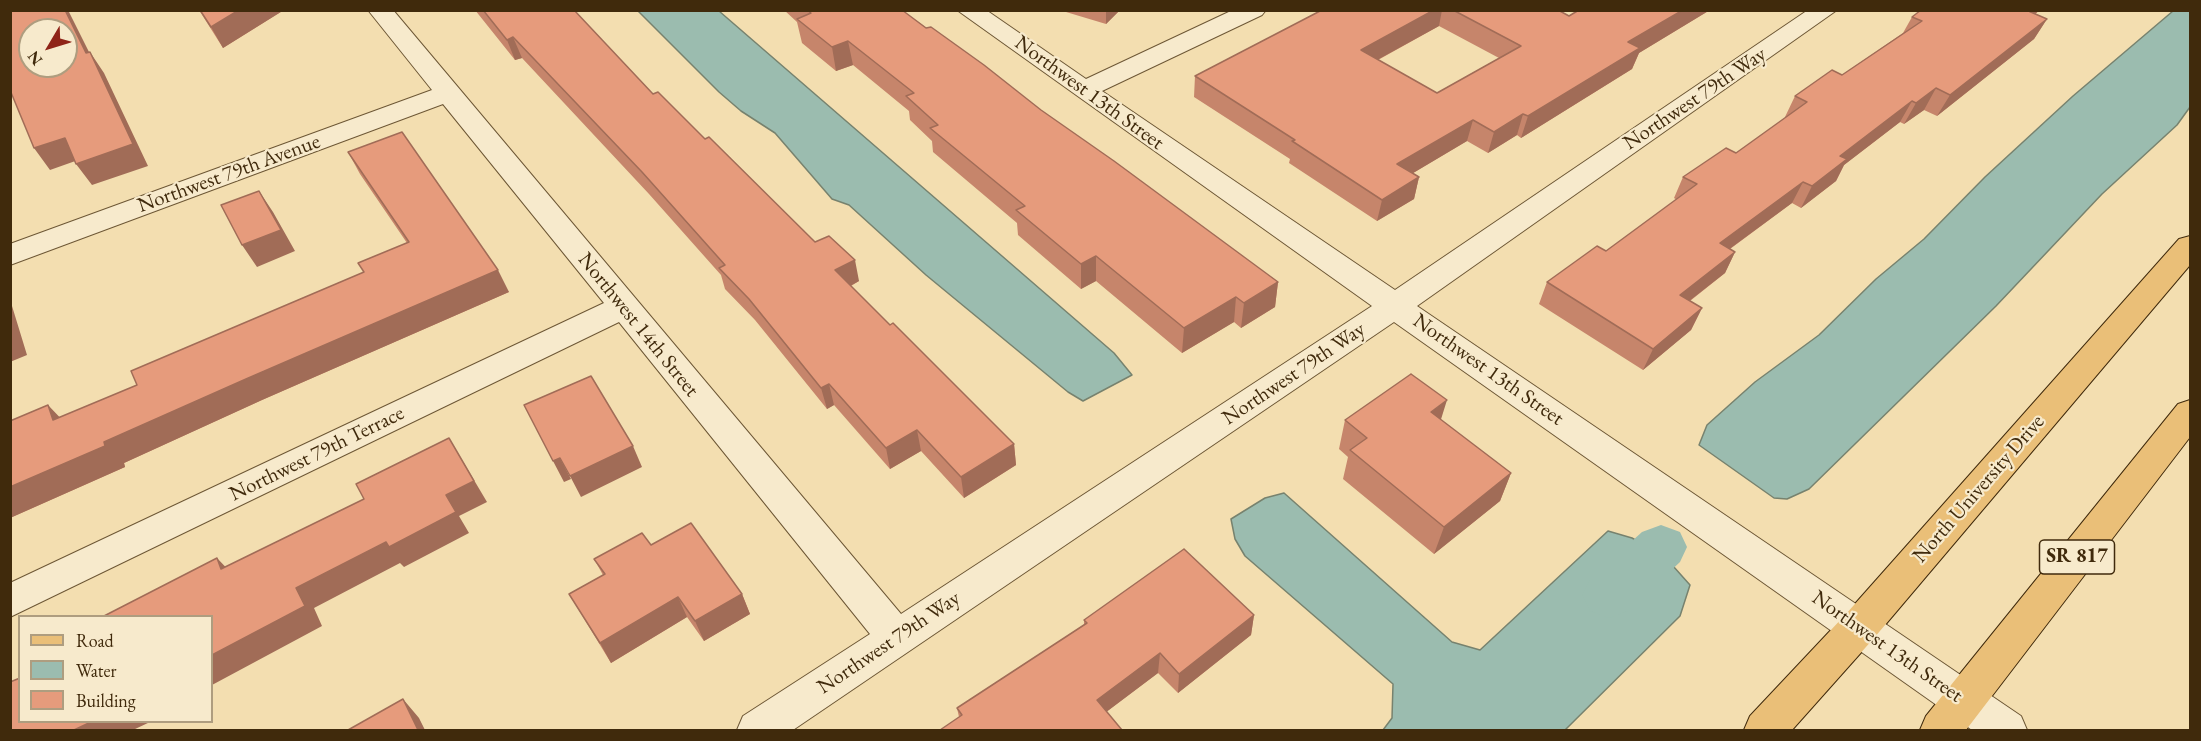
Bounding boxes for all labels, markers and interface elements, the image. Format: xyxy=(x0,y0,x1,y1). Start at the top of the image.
north arrow xyxy=(18,18,78,78)
street label: Northwest 13th Street xyxy=(1009,30,1169,156)
street label: Northwest 79th Way xyxy=(1619,42,1771,156)
text: N xyxy=(23,47,47,70)
street label: Northwest 79th Avenue xyxy=(134,129,324,219)
street label: Northwest 14th Street xyxy=(572,248,704,402)
street label: Northwest 13th Street xyxy=(1408,308,1568,432)
street label: Northwest 79th Way xyxy=(1218,317,1370,431)
street label: Northwest 79th Terrace xyxy=(226,401,408,507)
street label: North University Drive xyxy=(1908,410,2050,568)
road number: SR 817 xyxy=(2040,540,2114,574)
street label: Northwest 13th Street xyxy=(1807,585,1967,709)
street label: Northwest 79th Way xyxy=(813,586,965,700)
legend xyxy=(18,615,213,723)
text: Road xyxy=(76,629,114,652)
text: Water xyxy=(76,659,117,682)
text: Building xyxy=(76,689,136,712)

